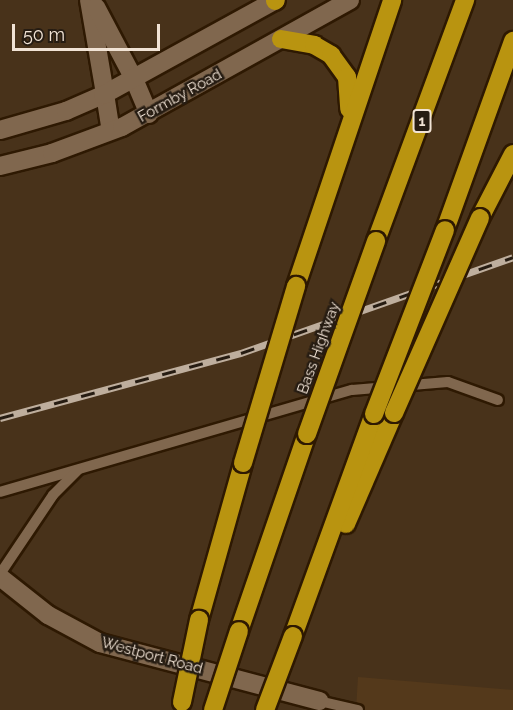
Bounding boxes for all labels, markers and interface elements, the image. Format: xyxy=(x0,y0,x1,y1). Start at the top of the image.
scale bar xyxy=(15,12,164,50)
text: 50 m xyxy=(23,24,65,45)
street label: Formby Road xyxy=(135,66,225,126)
road number: 1 xyxy=(412,110,432,132)
street label: Bass Highway xyxy=(294,299,344,397)
street label: Westport Road xyxy=(99,634,205,678)

